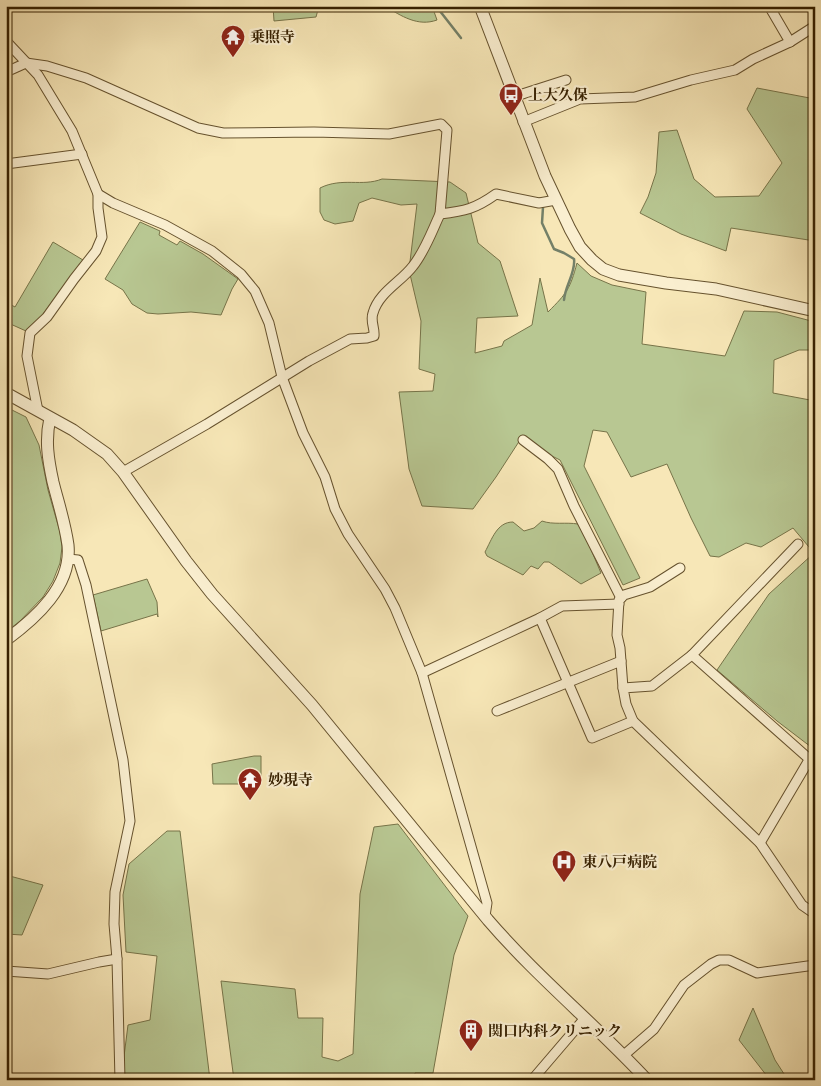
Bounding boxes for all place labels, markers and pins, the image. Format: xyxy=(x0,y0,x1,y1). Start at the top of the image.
temple icon: 乗照寺 xyxy=(220,24,246,58)
place label: 乗照寺 xyxy=(250,28,295,46)
bus stop icon: 上大久保 xyxy=(498,82,524,116)
place label: 上大久保 xyxy=(528,86,588,104)
temple icon: 妙現寺 xyxy=(237,767,263,801)
place label: 妙現寺 xyxy=(268,771,313,789)
hospital icon: 東八戸病院 xyxy=(551,849,577,883)
place label: 東八戸病院 xyxy=(582,853,657,871)
building icon: 関口内科クリニック xyxy=(458,1018,484,1052)
place label: 関口内科クリニック xyxy=(488,1022,622,1040)

